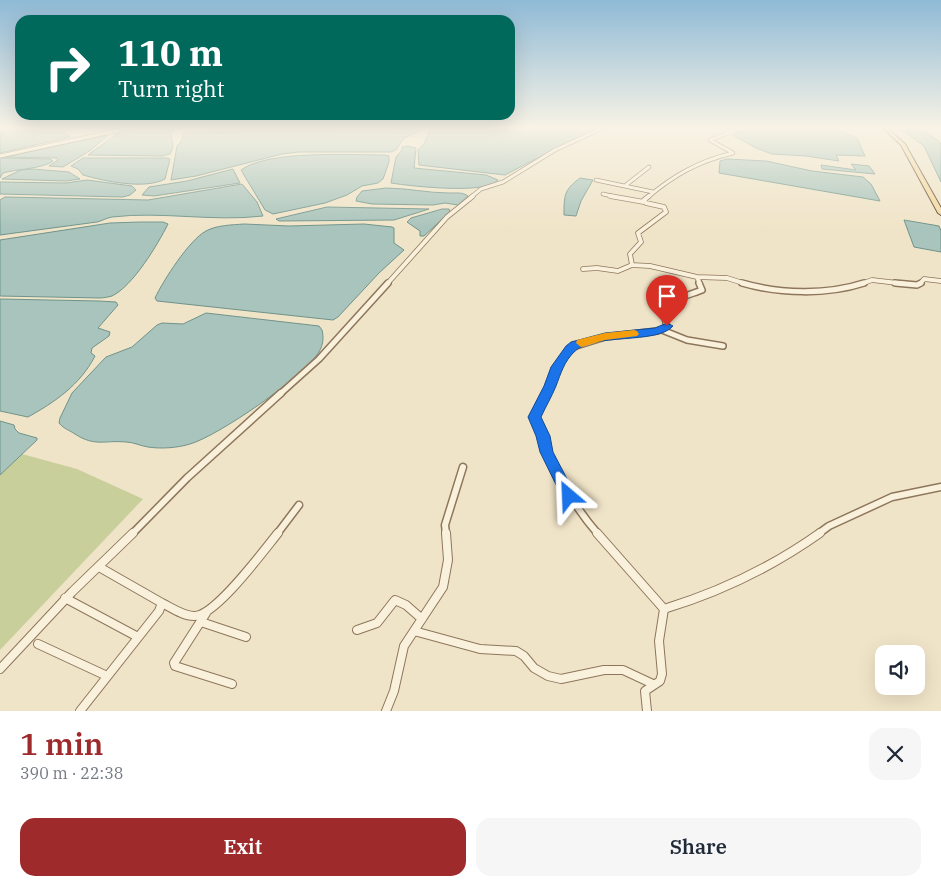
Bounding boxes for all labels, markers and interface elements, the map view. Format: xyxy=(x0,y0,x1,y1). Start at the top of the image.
text: 110 m xyxy=(118,30,223,76)
icon: right xyxy=(35,35,100,100)
text: Turn right xyxy=(118,74,225,103)
pin xyxy=(646,275,688,326)
icon: arrive xyxy=(653,282,681,310)
position arrow xyxy=(542,469,594,521)
map controls xyxy=(875,645,925,695)
button: sound xyxy=(875,645,925,695)
text: 1 min xyxy=(20,724,103,763)
button: close xyxy=(869,728,921,780)
text: 390 m · 22:38 xyxy=(20,763,123,783)
button: Exit xyxy=(20,818,466,876)
button: Share xyxy=(476,818,921,876)

